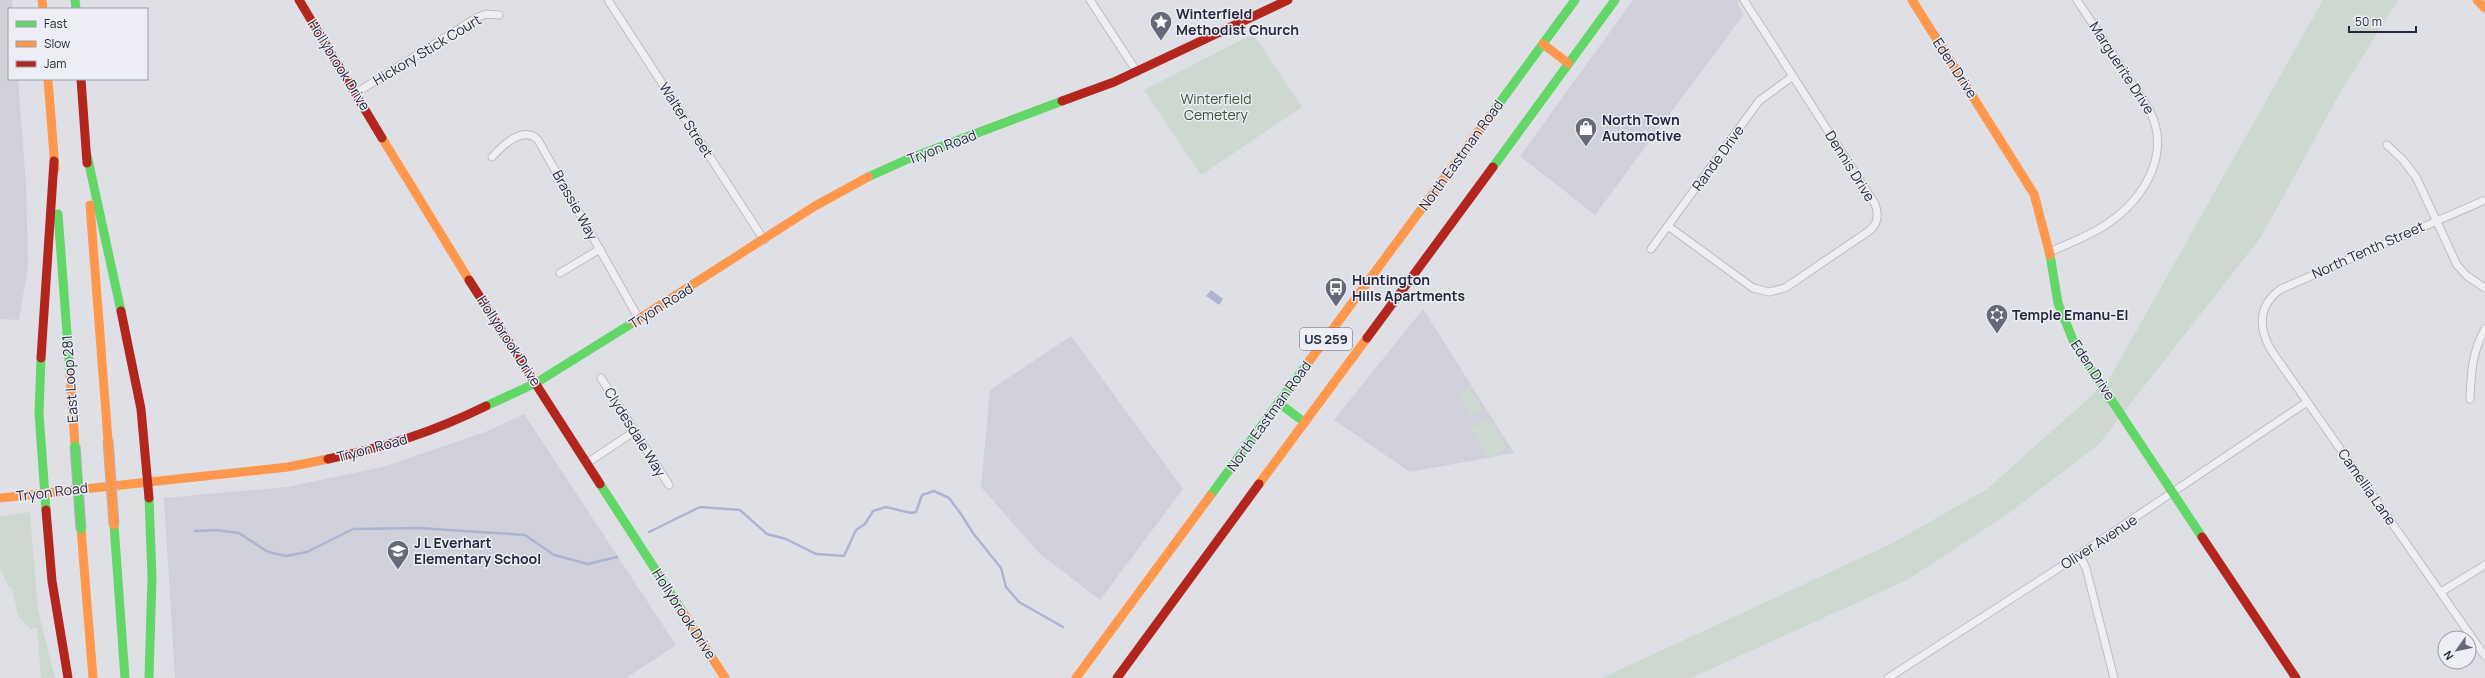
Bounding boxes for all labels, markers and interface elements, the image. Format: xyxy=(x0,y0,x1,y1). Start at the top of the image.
place label: Winterfield Methodist Church xyxy=(1176,4,1299,39)
legend xyxy=(8,8,148,80)
scale bar xyxy=(2349,8,2416,34)
place icon: Winterfield Methodist Church xyxy=(1148,9,1174,42)
street label: Hickory Stick Court xyxy=(369,10,485,89)
text: 50 m xyxy=(2355,13,2382,30)
text: Fast xyxy=(44,15,68,32)
street label: Hollybrook Drive xyxy=(304,16,375,114)
street label: Marguerite Drive xyxy=(2085,18,2159,118)
street label: Eden Drive xyxy=(1929,34,1982,101)
text: Slow xyxy=(44,35,70,52)
text: Jam xyxy=(44,55,66,72)
street label: Walter Street xyxy=(655,78,718,161)
park label: Winterfield Cemetery xyxy=(1180,89,1252,124)
street label: North Eastman Road xyxy=(1414,96,1507,214)
place label: North Town Automotive xyxy=(1602,110,1681,145)
shop icon: North Town Automotive xyxy=(1573,115,1599,148)
street label: Rande Drive xyxy=(1687,121,1748,194)
street label: Tryon Road xyxy=(905,125,979,168)
street label: Dennis Drive xyxy=(1821,127,1880,205)
street label: Brassie Way xyxy=(548,166,603,244)
street label: North Tenth Street xyxy=(2309,216,2427,283)
place label: Huntington Hills Apartments xyxy=(1352,270,1465,305)
bus stop icon: Huntington Hills Apartments xyxy=(1323,275,1349,308)
street label: Tryon Road xyxy=(625,278,696,333)
street label: Hollybrook Drive xyxy=(473,292,546,390)
synagogue icon: Temple Emanu-El xyxy=(1984,302,2010,335)
place label: Temple Emanu-El xyxy=(2012,305,2128,324)
road number: US 259 xyxy=(1300,328,1352,350)
street label: East Loop 281 xyxy=(57,335,82,424)
street label: Eden Drive xyxy=(2067,336,2120,403)
street label: North Eastman Road xyxy=(1222,357,1315,475)
street label: Clydesdale Way xyxy=(600,384,671,480)
street label: Tryon Road xyxy=(334,429,409,466)
street label: Camellia Lane xyxy=(2334,445,2401,529)
street label: Tryon Road xyxy=(15,478,89,505)
street label: Oliver Avenue xyxy=(2057,510,2141,573)
place label: J L Everhart Elementary School xyxy=(414,533,541,568)
school or university icon: J L Everhart Elementary School xyxy=(385,538,411,571)
street label: Hollybrook Drive xyxy=(648,565,721,663)
north arrow xyxy=(2437,630,2477,670)
text: N xyxy=(2440,648,2457,663)

